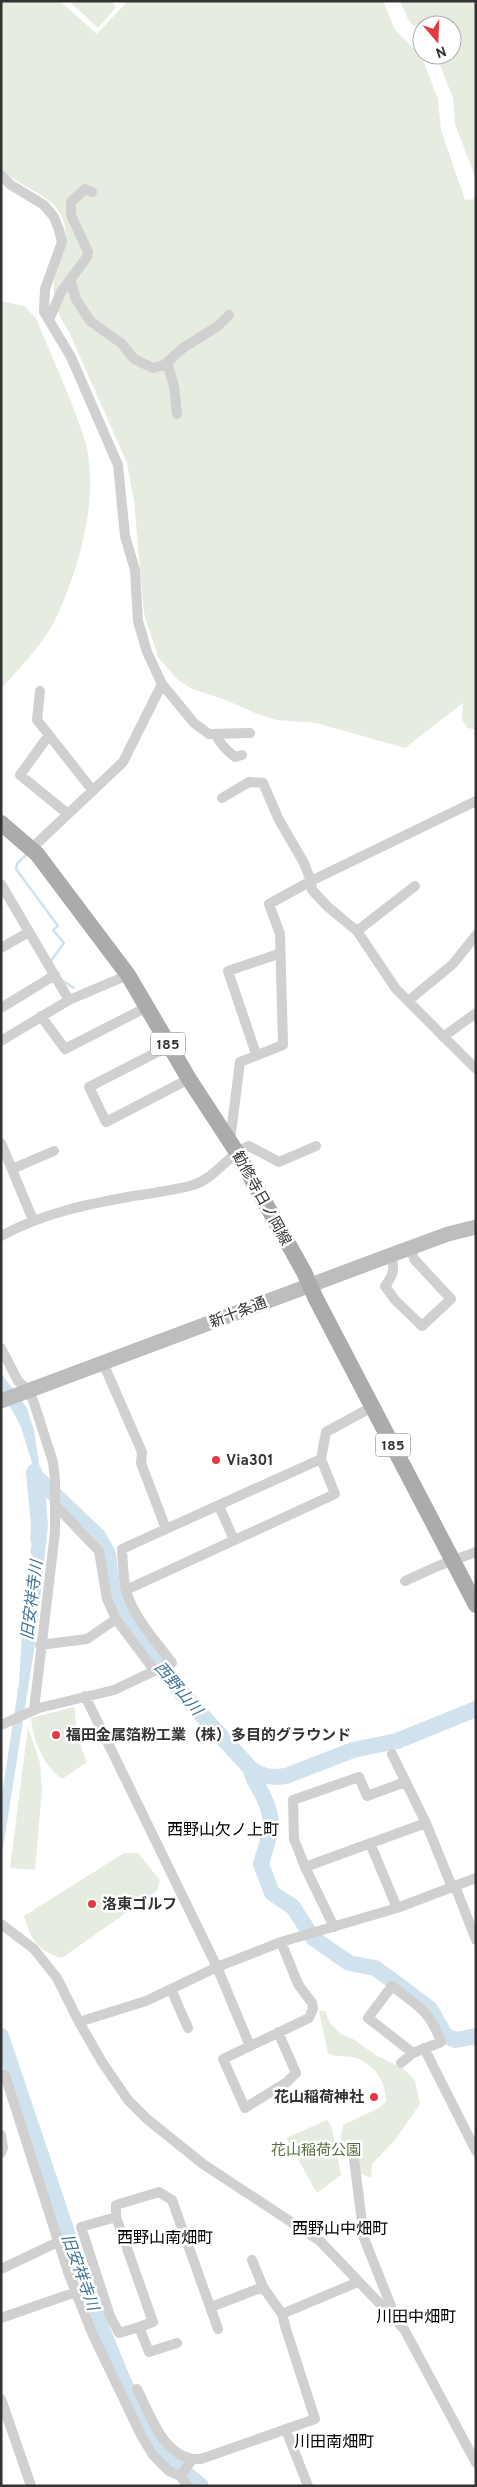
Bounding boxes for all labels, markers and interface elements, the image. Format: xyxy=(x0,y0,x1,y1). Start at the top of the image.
north arrow xyxy=(412,15,462,65)
text: N xyxy=(433,41,448,61)
road number: 185 xyxy=(150,1032,186,1056)
street label: 勧修寺日ノ岡線 xyxy=(227,1148,295,1249)
street label: 新十条通 xyxy=(207,1294,270,1333)
road number: 185 xyxy=(376,1434,410,1456)
place label: Via301 xyxy=(226,1452,273,1471)
marker: Via301 xyxy=(210,1454,222,1466)
water label: 旧安祥寺川 xyxy=(18,1557,48,1641)
water label: 西野山川 xyxy=(149,1658,207,1722)
place label: 福田金属箔粉工業（株）多目的グラウンド xyxy=(65,1727,351,1746)
marker: 福田金属箔粉工業（株）多目的グラウンド xyxy=(50,1729,62,1741)
district label: 西野山欠ノ上町 xyxy=(167,1821,279,1841)
place label: 洛東ゴルフ xyxy=(102,1896,177,1915)
marker: 洛東ゴルフ xyxy=(86,1898,98,1910)
place label: 花山稲荷神社 xyxy=(274,2088,364,2108)
marker: 花山稲荷神社 xyxy=(368,2091,380,2103)
park label: 花山稲荷公園 xyxy=(271,2142,361,2161)
district label: 西野山中畑町 xyxy=(292,2220,388,2240)
district label: 西野山南畑町 xyxy=(117,2229,213,2249)
water label: 旧安祥寺川 xyxy=(56,2232,103,2316)
district label: 川田中畑町 xyxy=(376,2308,456,2328)
district label: 川田南畑町 xyxy=(294,2433,374,2453)

